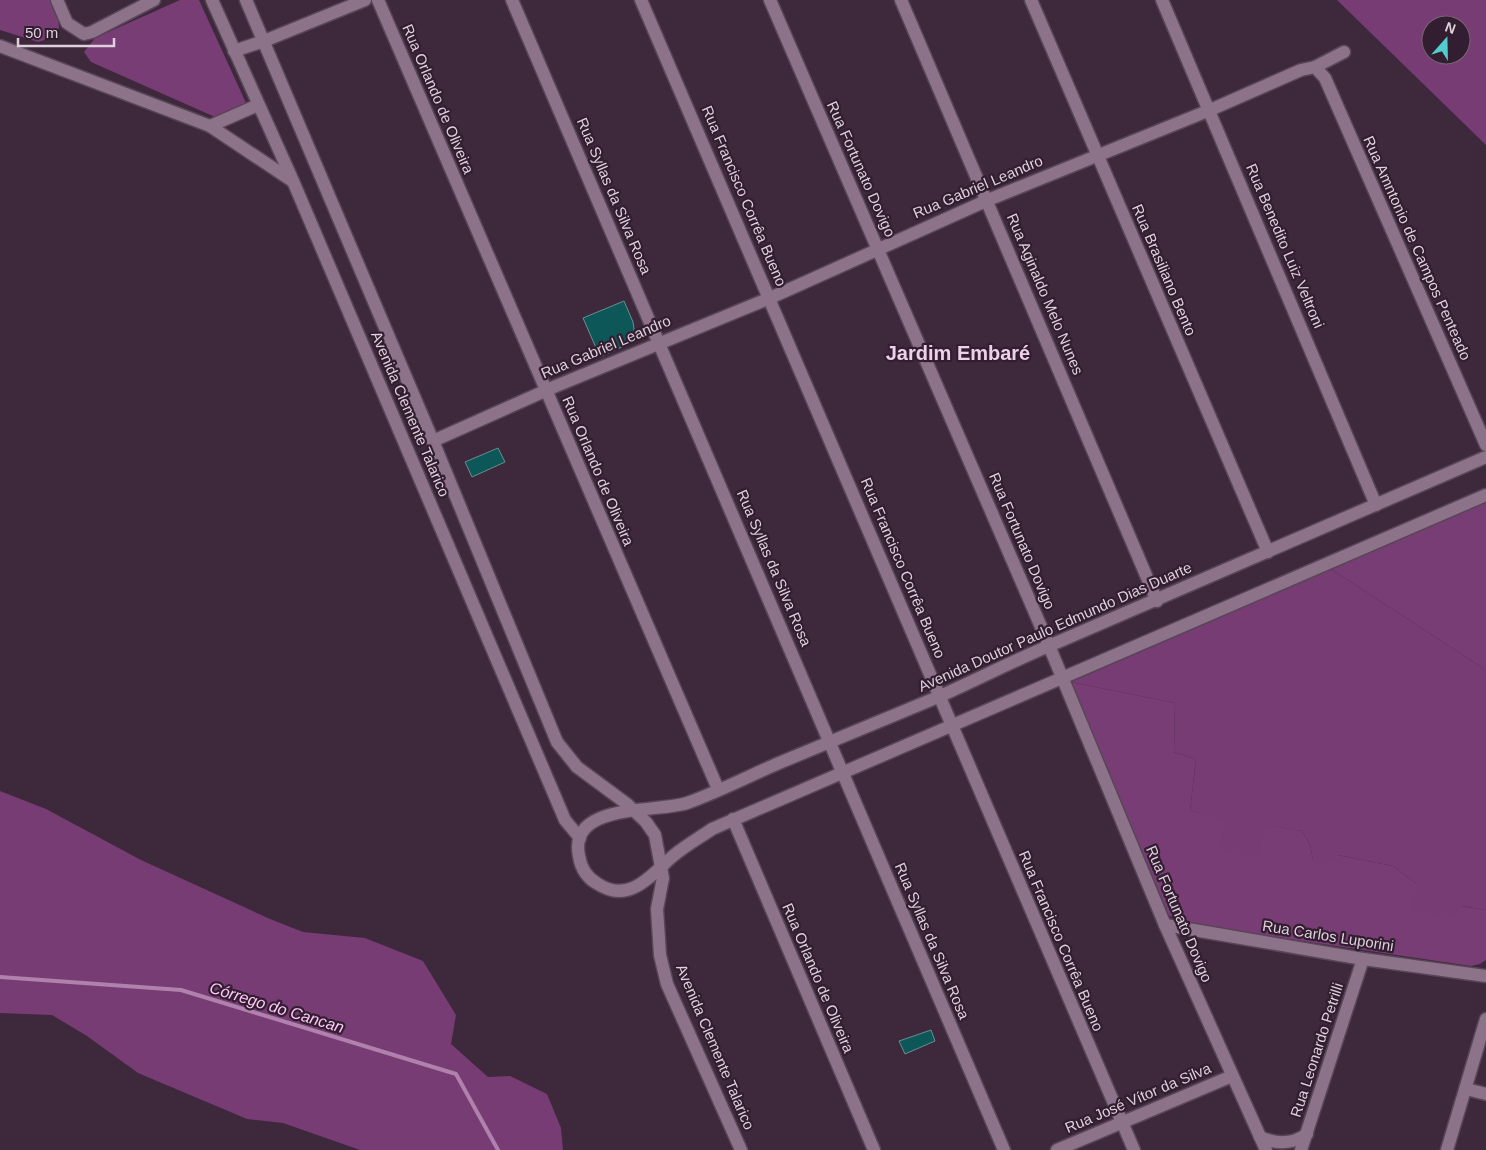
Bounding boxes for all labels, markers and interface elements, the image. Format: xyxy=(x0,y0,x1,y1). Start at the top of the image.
scale bar xyxy=(18,15,114,47)
north arrow xyxy=(1421,15,1471,65)
text: N xyxy=(1443,19,1458,37)
street label: Rua Orlando de Oliveira xyxy=(399,21,478,177)
text: 50 m xyxy=(25,24,58,41)
street label: Rua Fortunato Dovigo xyxy=(824,98,899,239)
street label: Rua Francisco Corrêa Bueno xyxy=(699,103,790,289)
street label: Rua Syllas da Silva Rosa xyxy=(574,115,655,277)
street label: Rua Amntonio de Campos Penteado xyxy=(1360,133,1475,362)
street label: Rua Gabriel Leandro xyxy=(910,152,1045,222)
street label: Rua Benedito Luiz Veltroni xyxy=(1243,161,1328,330)
street label: Rua Brasiliano Bento xyxy=(1129,202,1200,338)
street label: Rua Aginaldo Melo Nunes xyxy=(1004,211,1087,377)
street label: Rua Gabriel Leandro xyxy=(538,312,673,382)
street label: Avenida Clemente Talarico xyxy=(368,329,453,499)
district label: Jardim Embaré xyxy=(886,342,1030,364)
street label: Rua Orlando de Oliveira xyxy=(559,393,638,549)
street label: Rua Fortunato Dovigo xyxy=(986,470,1059,612)
street label: Rua Francisco Corrêa Bueno xyxy=(858,475,949,661)
street label: Rua Syllas da Silva Rosa xyxy=(734,487,815,649)
street label: Avenida Doutor Paulo Edmundo Dias Duarte xyxy=(915,558,1194,695)
street label: Rua Fortunato Dovigo xyxy=(1143,843,1216,985)
street label: Rua Francisco Corrêa Bueno xyxy=(1016,848,1107,1034)
street label: Rua Syllas da Silva Rosa xyxy=(892,860,973,1022)
street label: Rua Orlando de Oliveira xyxy=(779,900,858,1056)
street label: Rua Carlos Luporini xyxy=(1261,917,1395,954)
street label: Avenida Clemente Talarico xyxy=(673,962,758,1132)
water label: Córrego do Cancan xyxy=(208,979,346,1036)
street label: Rua Leonardo Petrilli xyxy=(1287,981,1346,1119)
street label: Rua José Vítor da Silva xyxy=(1062,1059,1214,1136)

